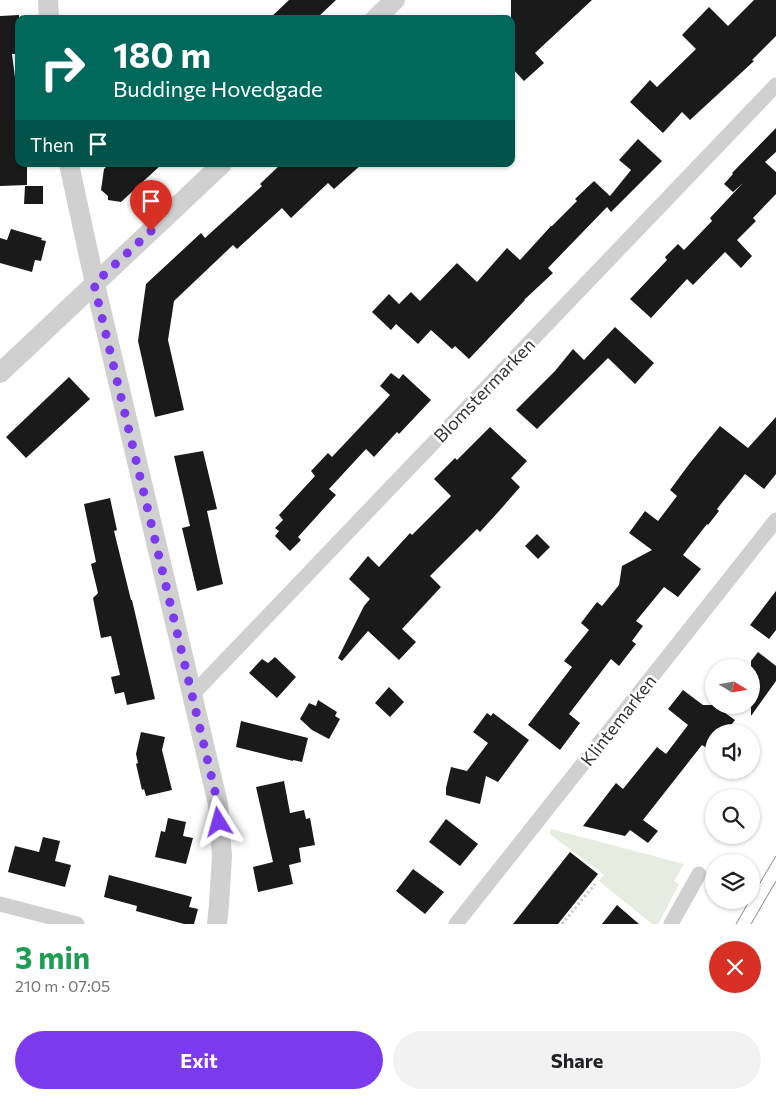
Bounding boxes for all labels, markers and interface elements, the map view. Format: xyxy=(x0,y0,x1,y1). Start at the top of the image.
text: 180 m xyxy=(113,32,211,75)
icon: right xyxy=(30,35,95,100)
text: Buddinge Hovedgade xyxy=(113,75,323,102)
icon: arrive xyxy=(84,130,112,158)
text: Then xyxy=(30,133,74,156)
pin xyxy=(130,180,172,231)
icon: arrive xyxy=(137,187,165,215)
street label: Blomstermarken xyxy=(429,333,539,447)
north arrow xyxy=(705,659,760,714)
map controls xyxy=(705,659,760,909)
street label: Klintemarken xyxy=(576,670,660,770)
button: sound xyxy=(705,724,760,779)
button: search xyxy=(705,789,760,844)
position arrow xyxy=(192,795,244,847)
button: layers xyxy=(705,854,760,909)
text: 3 min xyxy=(15,938,90,975)
button: close xyxy=(709,941,761,993)
text: 210 m · 07:05 xyxy=(15,976,110,995)
button: Exit xyxy=(15,1031,383,1089)
button: Share xyxy=(393,1031,761,1089)

